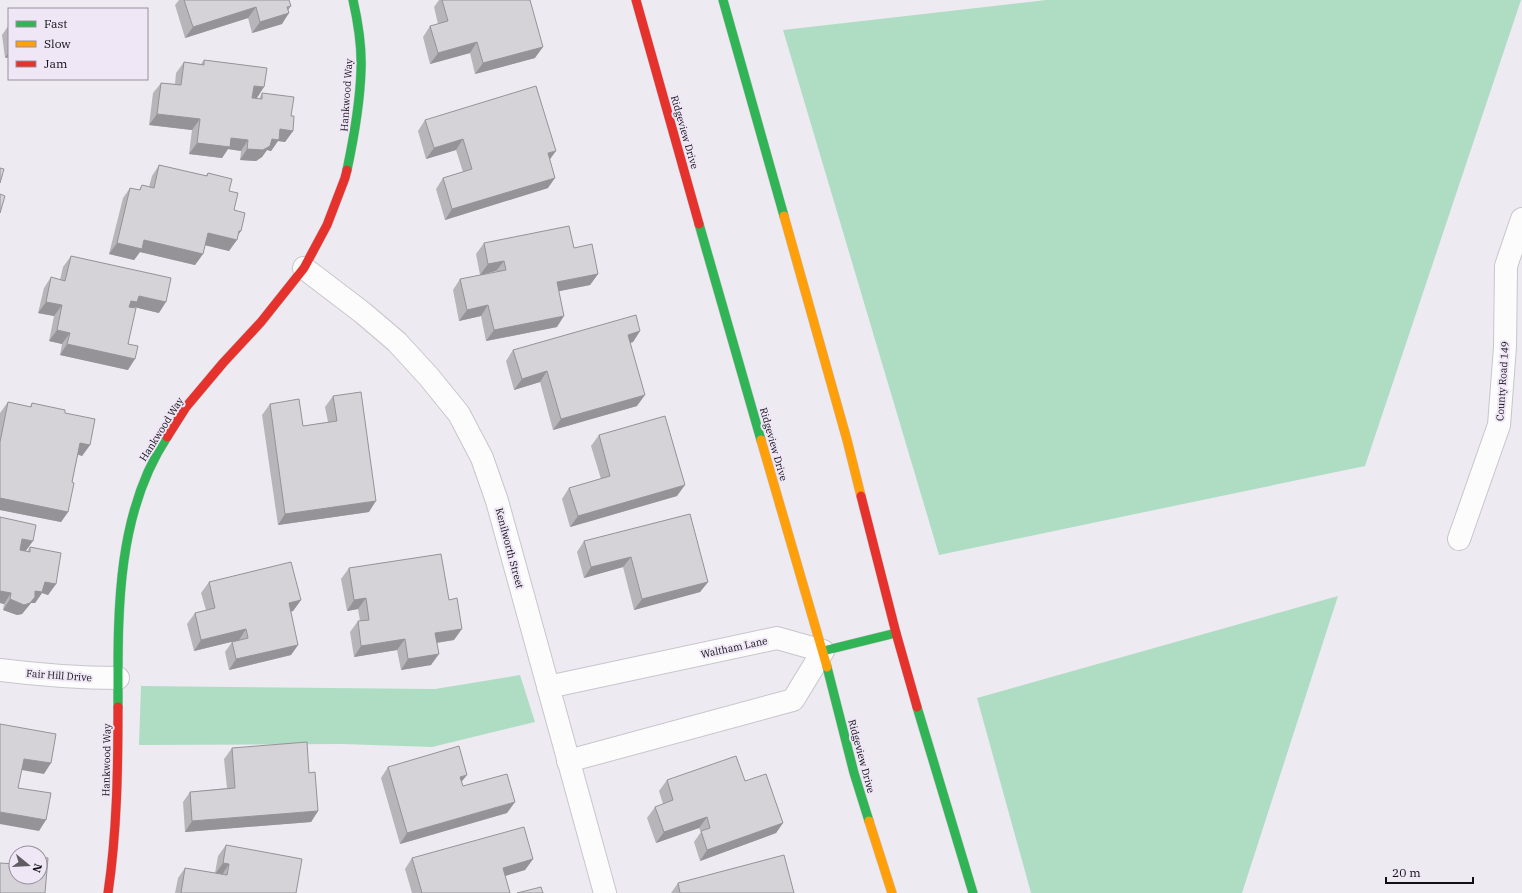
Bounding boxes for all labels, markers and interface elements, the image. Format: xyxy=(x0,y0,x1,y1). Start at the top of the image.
legend xyxy=(8,8,148,80)
text: Fast xyxy=(44,16,68,31)
text: Slow xyxy=(44,36,71,51)
text: Jam xyxy=(44,56,68,71)
street label: Hankwood Way xyxy=(337,58,356,132)
street label: Ridgeview Drive xyxy=(668,94,701,170)
street label: County Road 149 xyxy=(1493,341,1512,421)
street label: Hankwood Way xyxy=(137,394,187,464)
street label: Ridgeview Drive xyxy=(757,406,790,482)
street label: Kenilworth Street xyxy=(493,506,527,590)
street label: Waltham Lane xyxy=(700,634,769,661)
street label: Fair Hill Drive xyxy=(26,667,92,684)
street label: Ridgeview Drive xyxy=(845,718,878,794)
street label: Hankwood Way xyxy=(99,723,114,797)
north arrow xyxy=(8,845,48,885)
scale bar xyxy=(1386,859,1473,885)
text: N xyxy=(29,862,46,875)
text: 20 m xyxy=(1392,865,1421,880)

